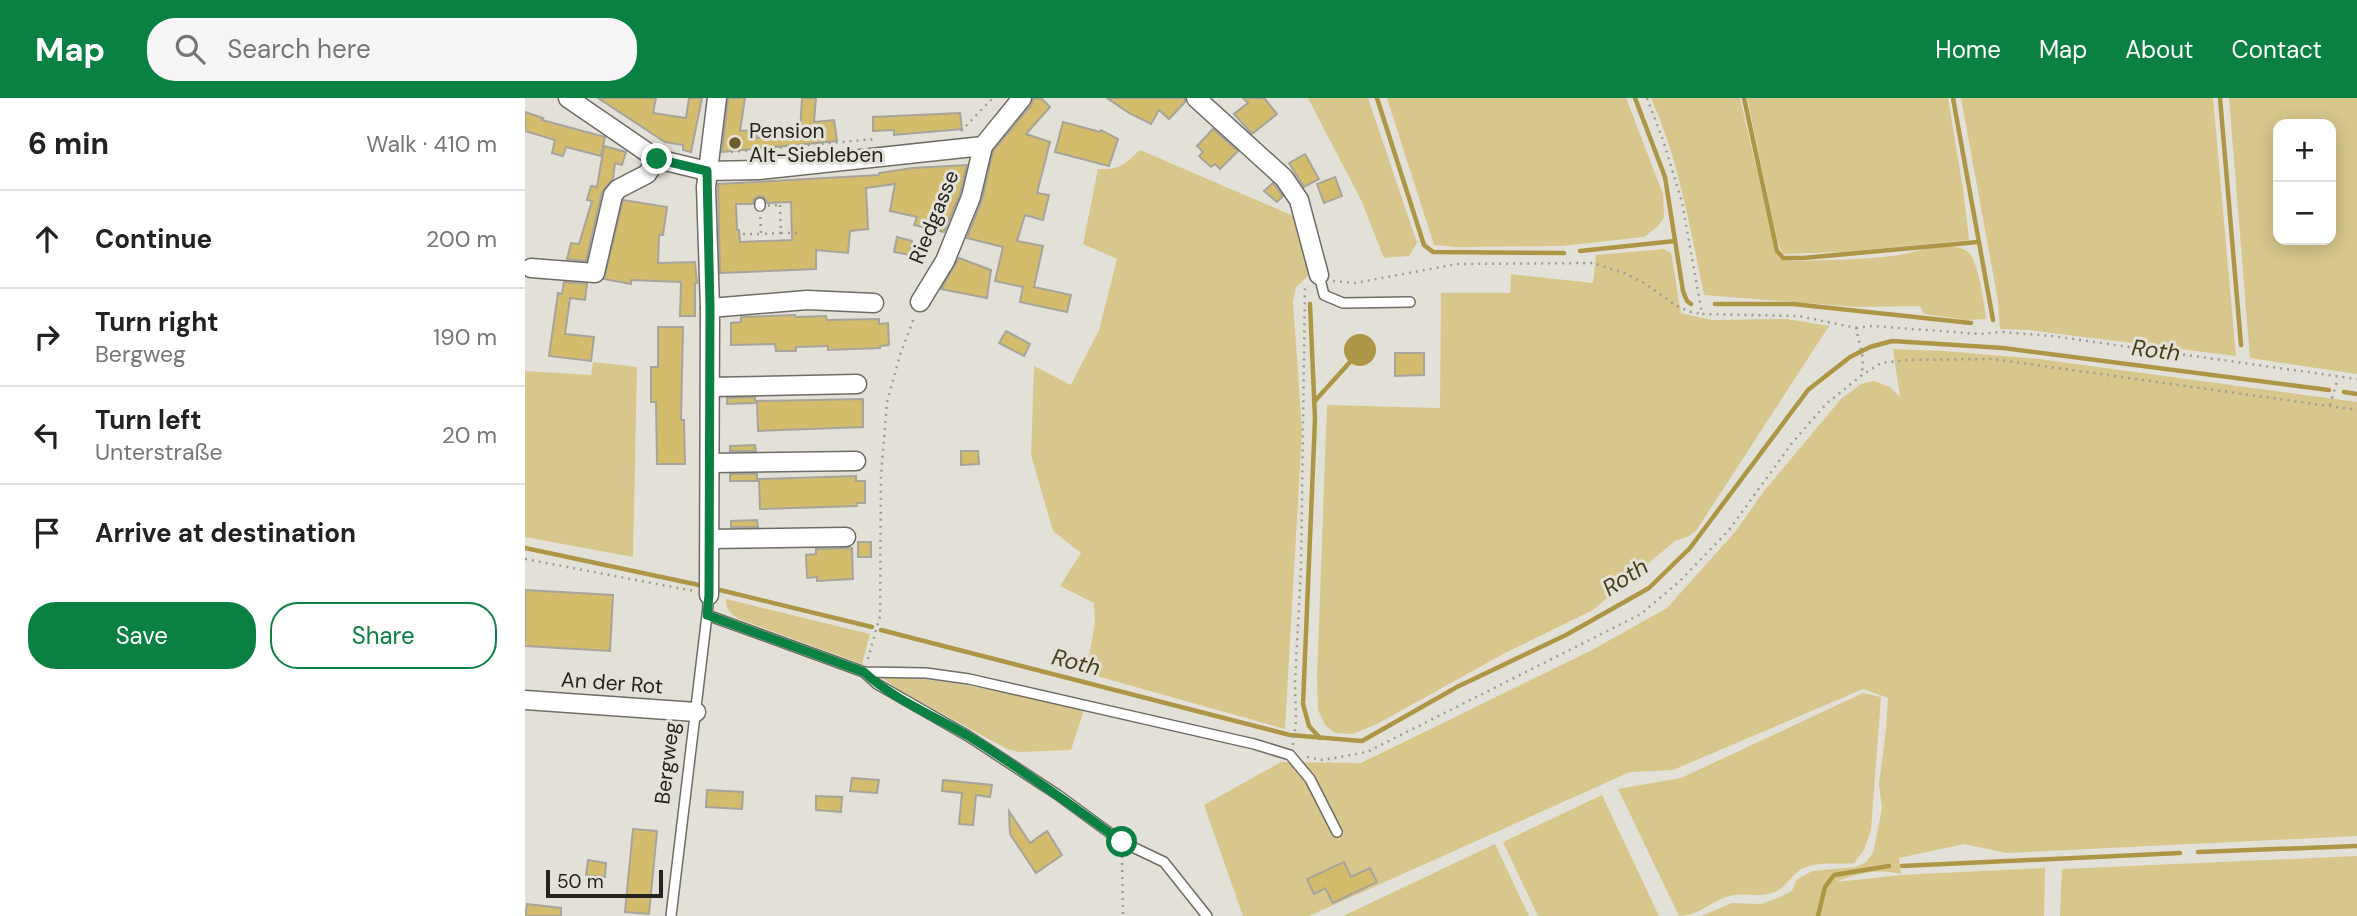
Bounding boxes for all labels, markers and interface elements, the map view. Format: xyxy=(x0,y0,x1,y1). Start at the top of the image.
search box xyxy=(147,18,637,81)
text: Map xyxy=(35,28,105,71)
icon: search xyxy=(171,30,209,68)
text: Search here xyxy=(227,32,371,66)
text: Home xyxy=(1935,34,2001,65)
text: Map xyxy=(2039,34,2087,65)
text: About xyxy=(2125,34,2194,65)
text: Contact xyxy=(2232,34,2322,65)
place label: Pension Alt-Siebleben xyxy=(749,117,883,169)
map controls xyxy=(2273,119,2336,245)
button: + xyxy=(2273,119,2336,182)
text: 6 min xyxy=(28,124,109,163)
text: Walk · 410 m xyxy=(366,129,497,159)
marker: Pension Alt-Siebleben xyxy=(727,135,743,151)
route end xyxy=(641,143,672,174)
street label: Riedgasse xyxy=(903,166,966,268)
button: − xyxy=(2273,182,2336,245)
icon: ahead xyxy=(28,220,66,258)
text: Continue xyxy=(95,222,212,256)
text: 200 m xyxy=(426,224,497,254)
text: Turn right xyxy=(95,305,219,339)
icon: right xyxy=(28,318,66,356)
text: 190 m xyxy=(433,322,497,352)
water label: Roth xyxy=(2130,332,2182,368)
text: Bergweg xyxy=(95,339,186,369)
text: Turn left xyxy=(95,403,202,437)
icon: left xyxy=(28,416,66,454)
text: 20 m xyxy=(442,420,497,450)
text: Unterstraße xyxy=(95,437,223,467)
icon: arrive xyxy=(28,514,66,552)
text: Arrive at destination xyxy=(95,516,356,550)
water label: Roth xyxy=(1596,551,1654,603)
button: Save xyxy=(28,602,256,669)
button: Share xyxy=(270,602,497,669)
water label: Roth xyxy=(1049,642,1103,682)
street label: An der Rot xyxy=(560,665,664,701)
street label: Bergweg xyxy=(648,720,686,806)
route start xyxy=(1106,826,1137,857)
scale bar xyxy=(546,867,663,899)
text: 50 m xyxy=(557,869,604,894)

